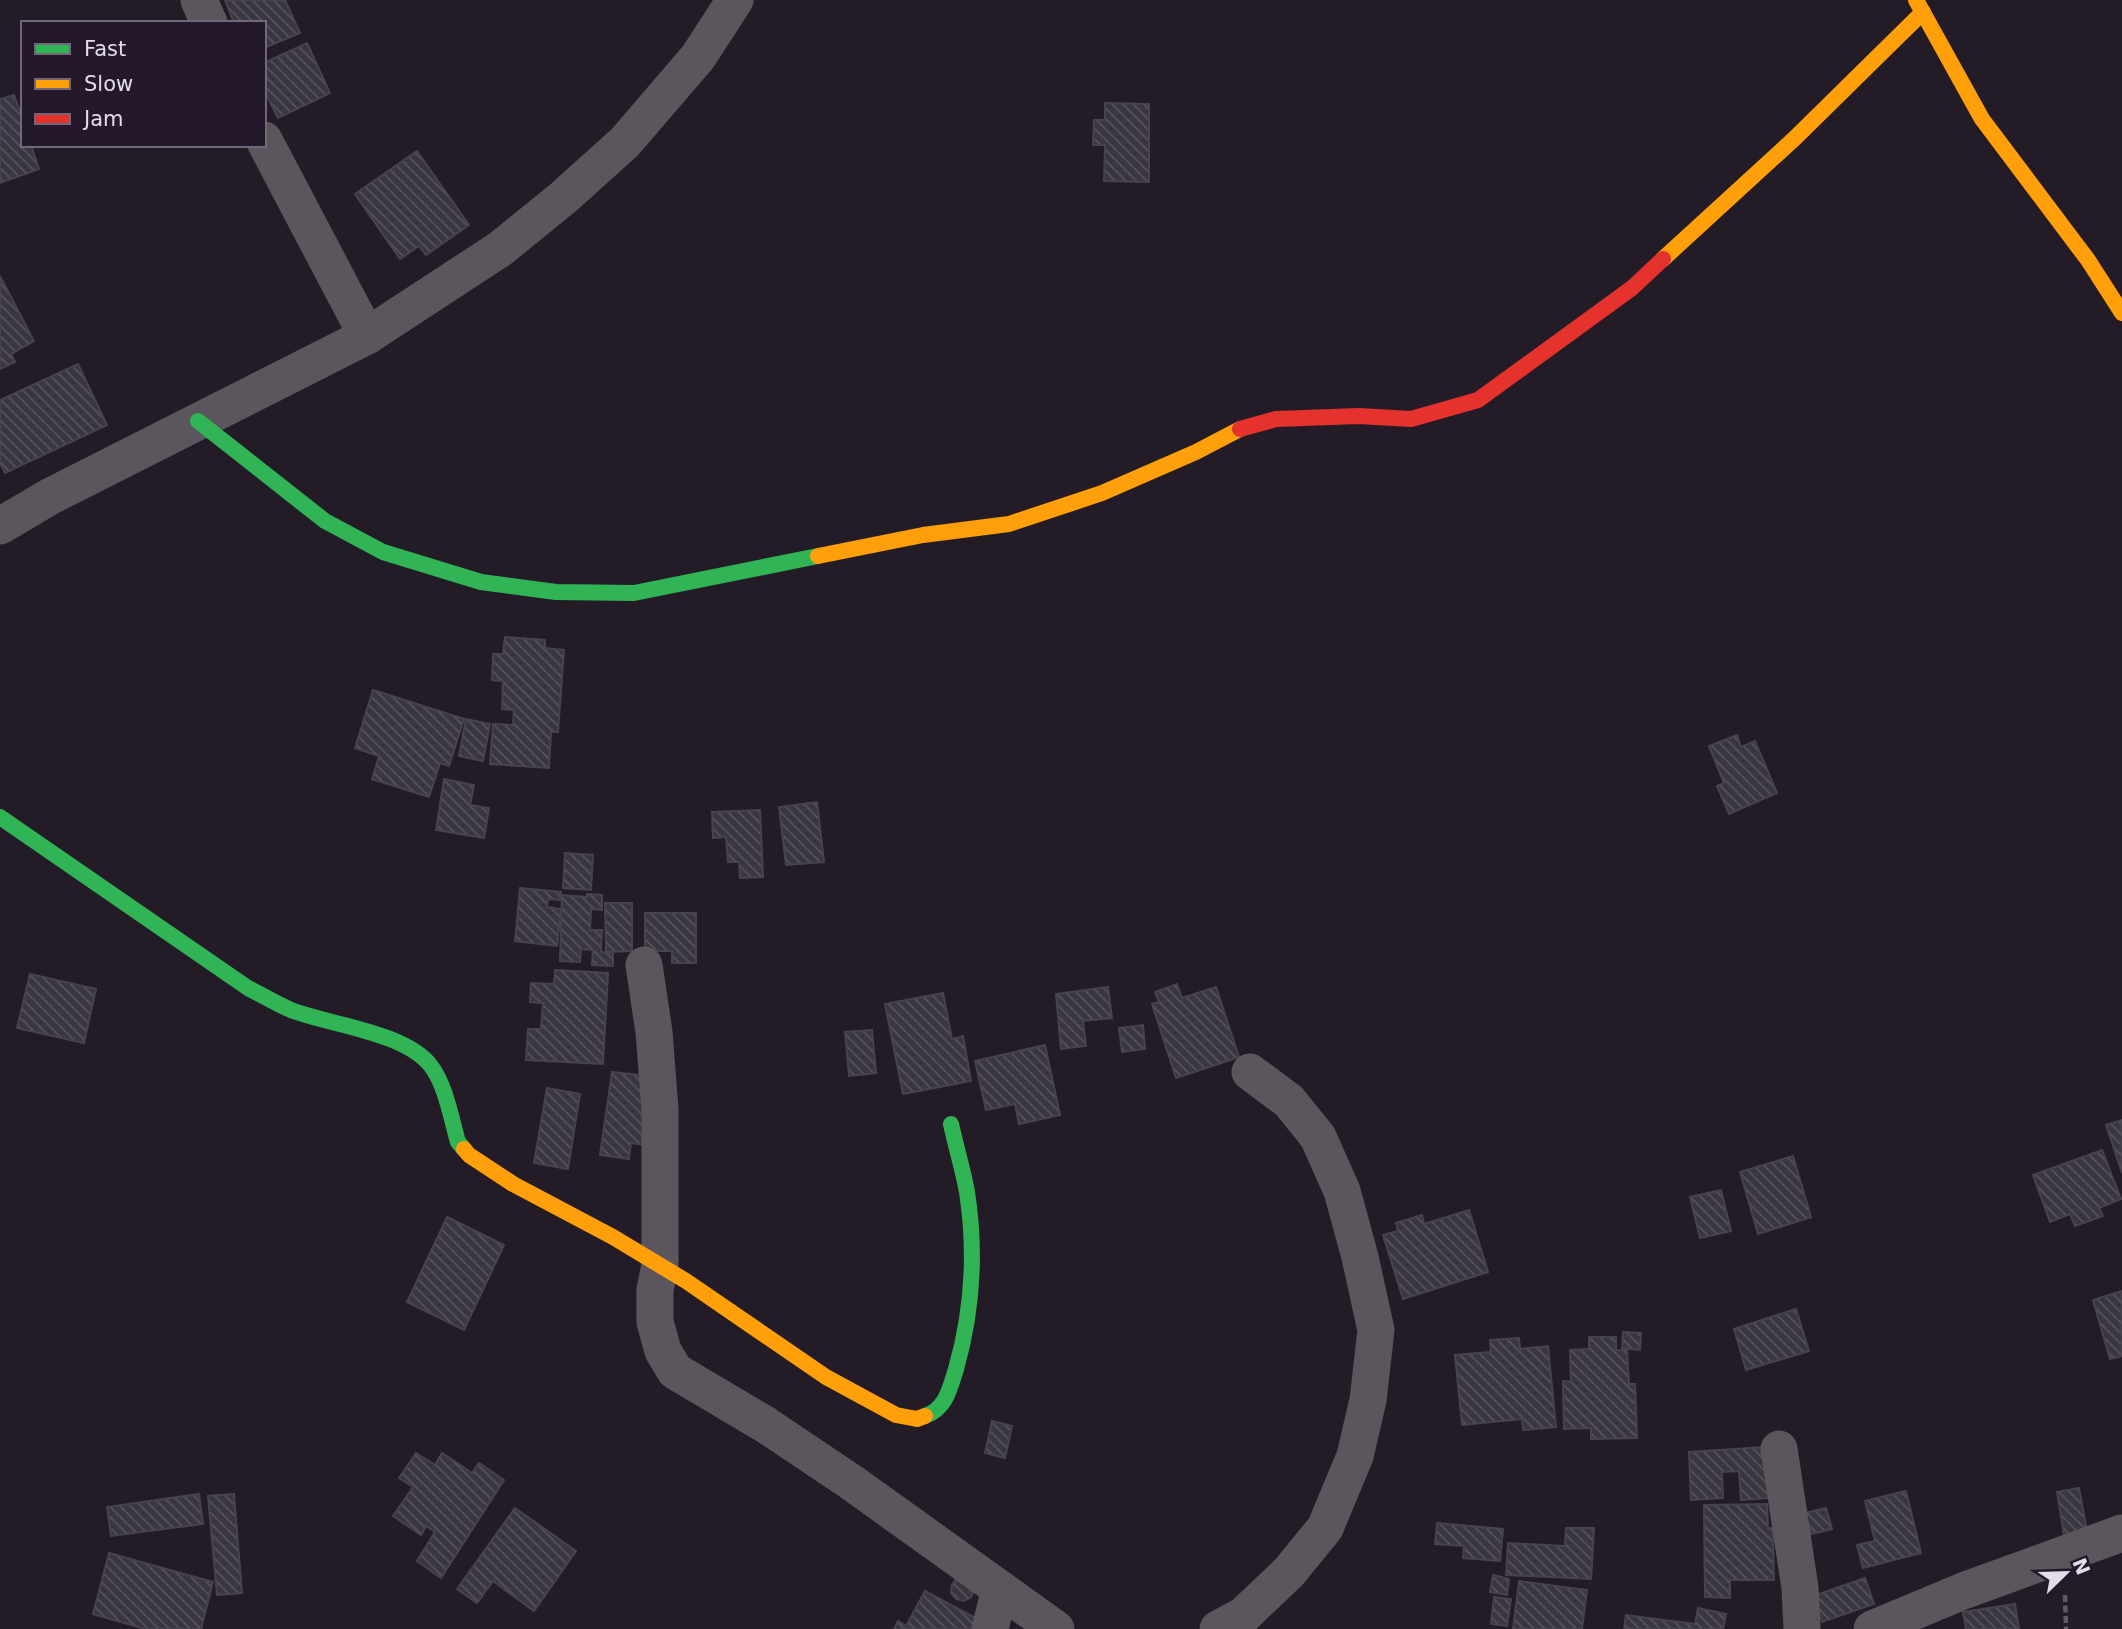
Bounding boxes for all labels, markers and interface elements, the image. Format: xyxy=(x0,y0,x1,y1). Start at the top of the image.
legend xyxy=(21,21,266,147)
text: Fast xyxy=(84,37,126,61)
text: Slow xyxy=(84,72,133,96)
text: Jam xyxy=(82,107,124,131)
north arrow xyxy=(2031,1538,2101,1608)
text: N xyxy=(2068,1555,2095,1578)

